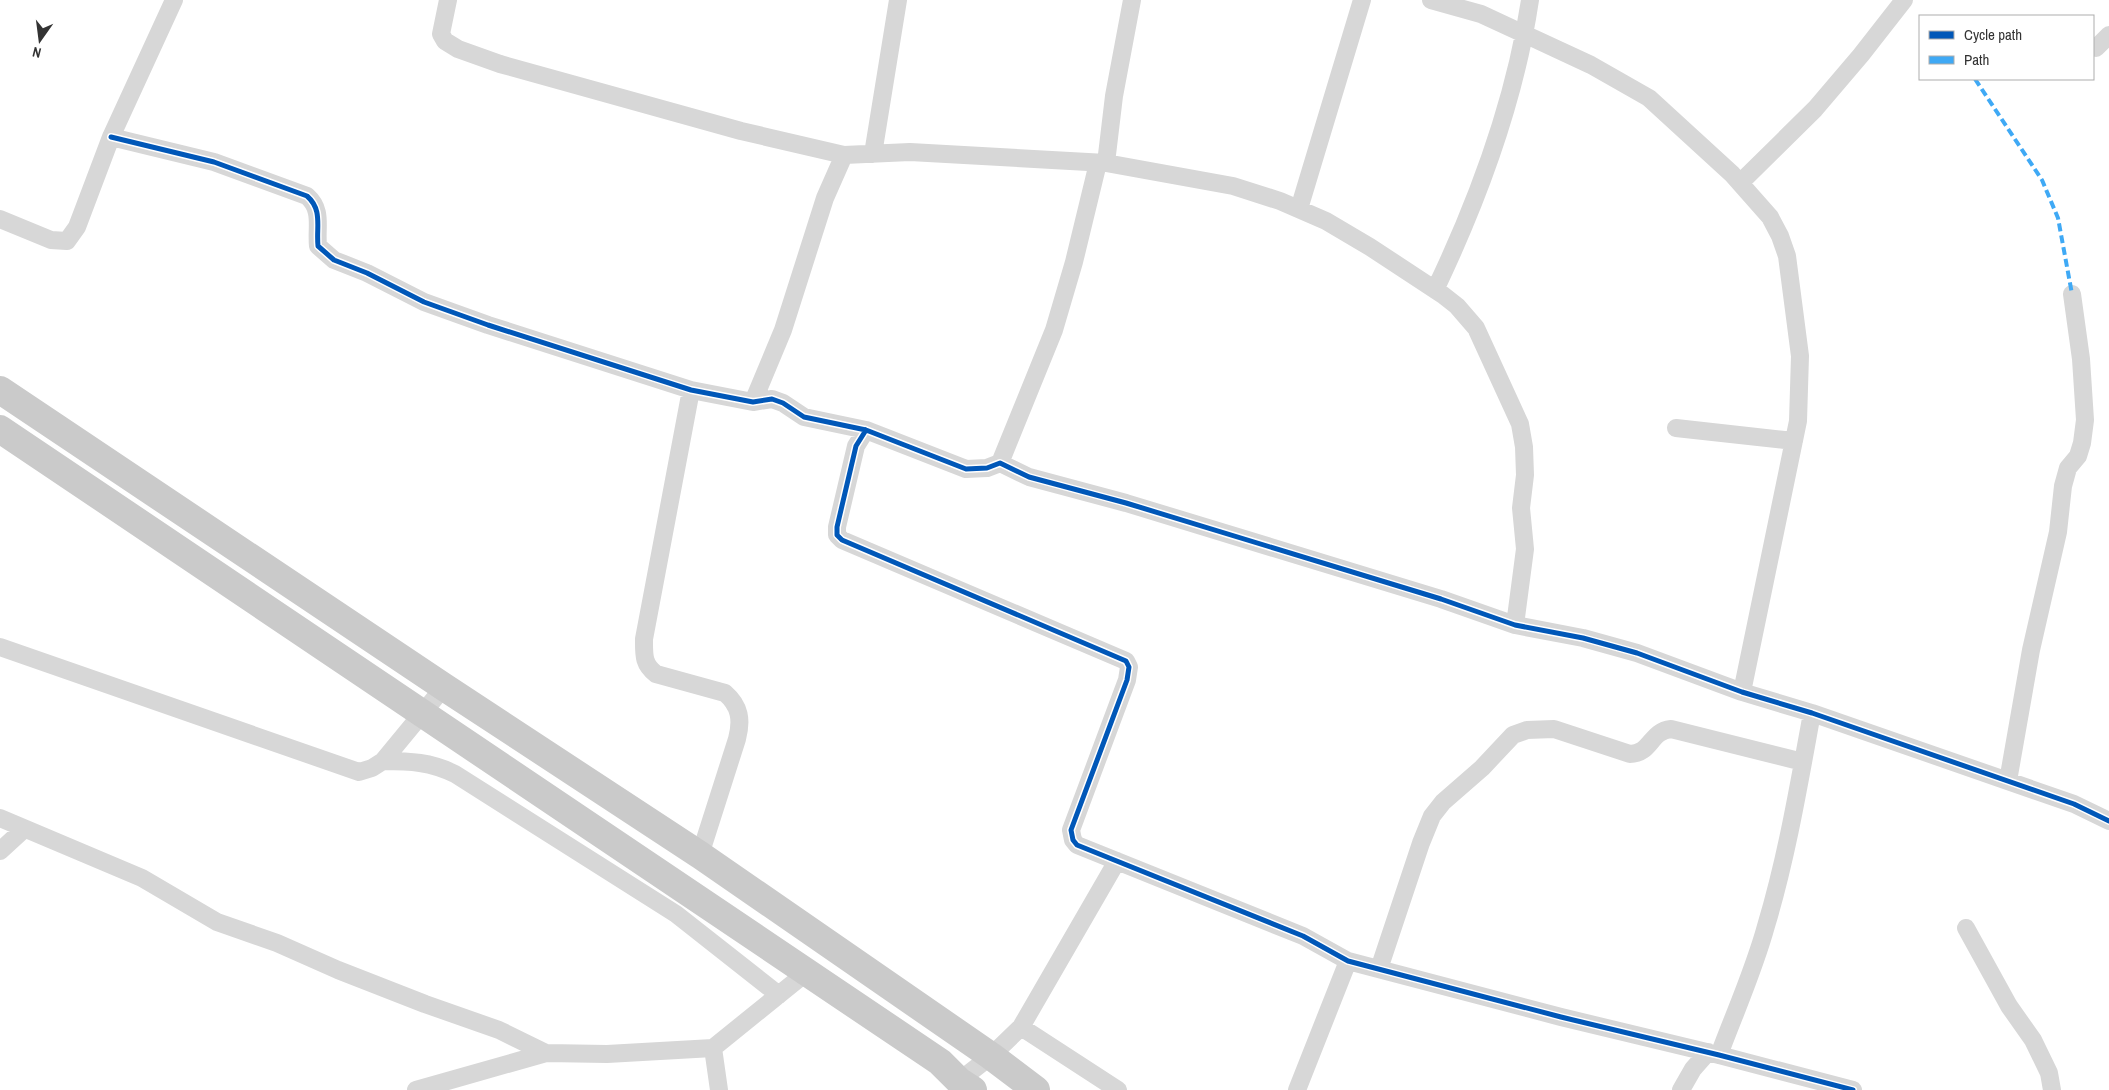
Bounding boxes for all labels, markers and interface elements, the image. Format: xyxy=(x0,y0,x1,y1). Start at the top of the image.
north arrow xyxy=(15,15,65,65)
legend xyxy=(1919,15,2094,80)
text: Cycle path xyxy=(1964,24,2022,45)
text: N xyxy=(31,43,43,62)
text: Path xyxy=(1964,49,1989,70)

